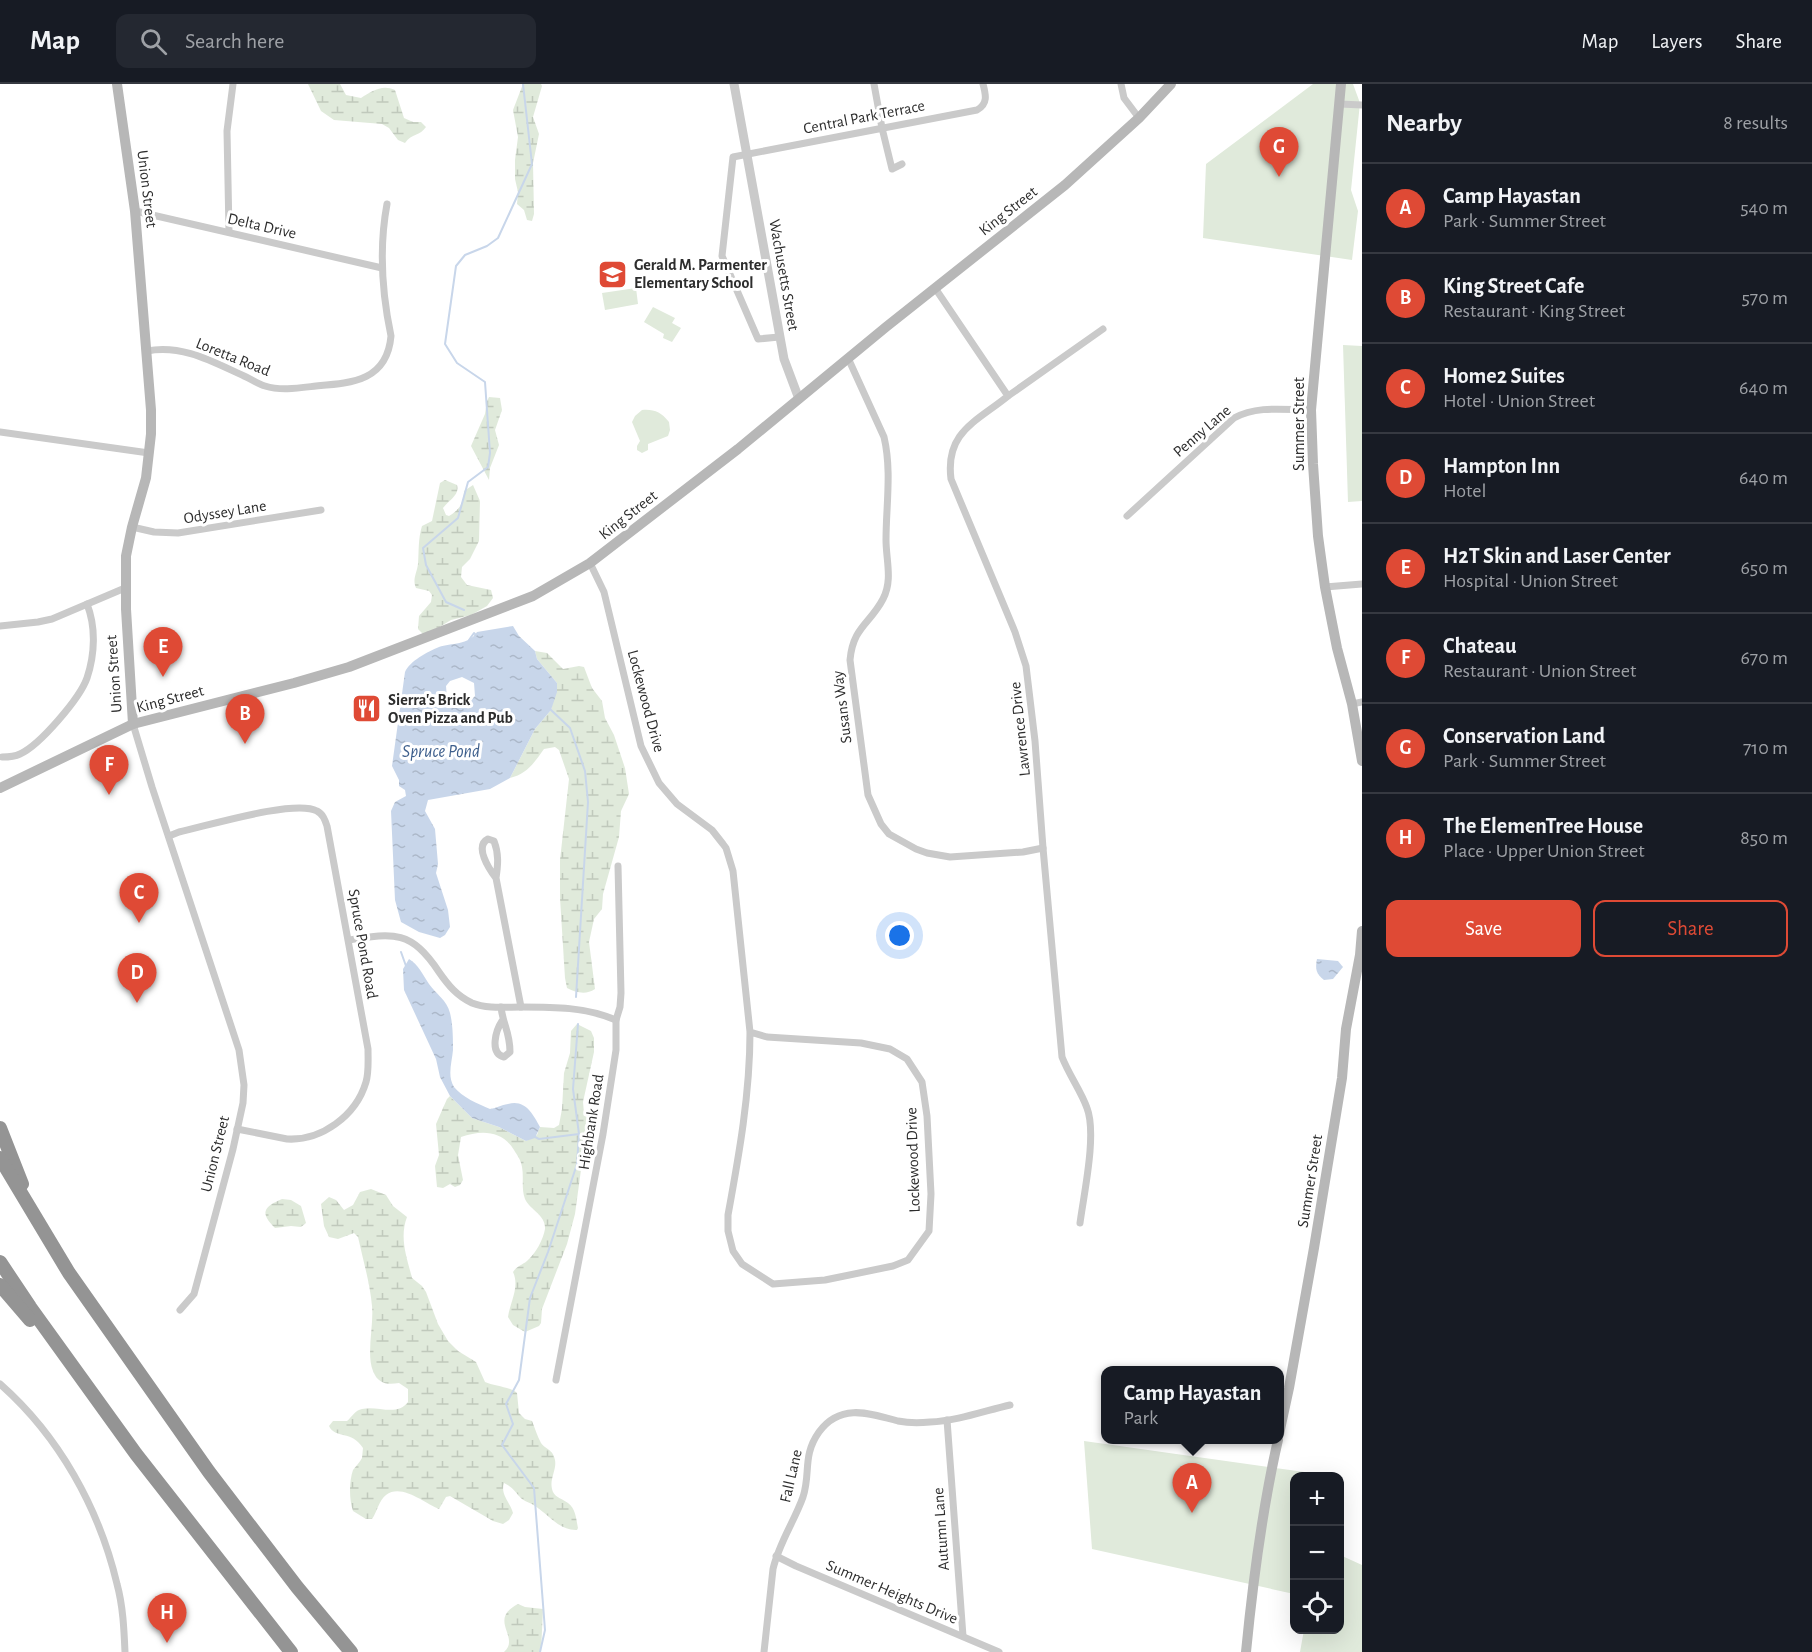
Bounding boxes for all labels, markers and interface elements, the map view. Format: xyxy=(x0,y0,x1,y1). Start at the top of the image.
search box xyxy=(116,14,536,68)
icon: search xyxy=(137,25,170,58)
text: Map xyxy=(30,27,80,55)
text: Search here xyxy=(185,30,284,52)
text: Map xyxy=(1582,31,1618,52)
text: Layers xyxy=(1651,31,1702,52)
text: Share xyxy=(1735,31,1782,52)
street label: Central Park Terrace xyxy=(802,97,926,137)
text: Nearby xyxy=(1386,110,1462,136)
text: 8 results xyxy=(1723,113,1788,133)
pin: G xyxy=(1260,128,1298,177)
street label: Union Street xyxy=(134,149,160,229)
street label: King Street xyxy=(976,183,1040,239)
text: Camp Hayastan xyxy=(1443,185,1581,207)
text: A xyxy=(1400,198,1412,218)
text: 540 m xyxy=(1740,198,1788,218)
street label: Delta Drive xyxy=(226,210,298,242)
text: Park · Summer Street xyxy=(1443,211,1606,231)
street label: Wachusetts Street xyxy=(766,218,802,332)
place label: Gerald M. Parmenter Elementary School xyxy=(634,257,767,292)
school or university icon: Gerald M. Parmenter Elementary School xyxy=(597,258,629,290)
text: King Street Cafe xyxy=(1443,275,1584,297)
text: B xyxy=(1400,288,1411,308)
text: 570 m xyxy=(1741,288,1788,308)
text: Restaurant · King Street xyxy=(1443,301,1625,321)
street label: Loretta Road xyxy=(194,335,272,379)
text: Home2 Suites xyxy=(1443,365,1565,387)
street label: Summer Street xyxy=(1291,377,1307,471)
text: C xyxy=(1400,378,1411,398)
text: 640 m xyxy=(1739,378,1788,398)
text: Hotel · Union Street xyxy=(1443,391,1595,411)
street label: Penny Lane xyxy=(1170,402,1234,461)
text: Hampton Inn xyxy=(1443,455,1560,477)
text: D xyxy=(1399,468,1412,488)
text: 640 m xyxy=(1739,468,1788,488)
text: Hotel xyxy=(1443,481,1486,501)
street label: King Street xyxy=(596,487,660,543)
street label: Odyssey Lane xyxy=(183,498,268,527)
text: H2T Skin and Laser Center xyxy=(1443,545,1671,567)
text: E xyxy=(1400,558,1411,578)
text: 650 m xyxy=(1740,558,1788,578)
text: Hospital · Union Street xyxy=(1443,571,1618,591)
pin: E xyxy=(144,628,182,677)
street label: Union Street xyxy=(103,634,125,714)
text: Chateau xyxy=(1443,635,1517,657)
street label: Lockewood Drive xyxy=(625,648,667,754)
text: F xyxy=(1401,648,1410,668)
text: 670 m xyxy=(1740,648,1788,668)
text: Restaurant · Union Street xyxy=(1443,661,1636,681)
street label: Susans Way xyxy=(830,669,855,744)
street label: Lawrence Drive xyxy=(1007,681,1033,777)
street label: King Street xyxy=(135,682,205,716)
place label: Sierra's Brick Oven Pizza and Pub xyxy=(388,692,513,726)
restaurant icon: Sierra's Brick Oven Pizza and Pub xyxy=(351,693,383,725)
pin: B xyxy=(226,694,264,744)
text: Conservation Land xyxy=(1443,725,1605,747)
text: G xyxy=(1400,738,1411,758)
text: 710 m xyxy=(1743,738,1788,758)
water label: Spruce Pond xyxy=(402,743,480,761)
pin: F xyxy=(90,746,128,795)
text: Park · Summer Street xyxy=(1443,751,1606,771)
text: The ElemenTree House xyxy=(1443,815,1643,837)
text: H xyxy=(1399,828,1412,848)
text: 850 m xyxy=(1740,828,1788,848)
text: Place · Upper Union Street xyxy=(1443,841,1645,861)
pin: C xyxy=(120,874,158,923)
street label: Spruce Pond Road xyxy=(345,888,381,1000)
button: Save xyxy=(1386,900,1581,957)
button: Share xyxy=(1593,900,1788,957)
your location xyxy=(885,921,914,950)
pin: D xyxy=(118,954,156,1003)
street label: Highbank Road xyxy=(576,1073,606,1171)
street label: Lockewood Drive xyxy=(903,1107,923,1213)
street label: Union Street xyxy=(198,1114,232,1194)
street label: Summer Street xyxy=(1295,1133,1325,1229)
popup xyxy=(1101,1366,1284,1444)
text: Camp Hayastan xyxy=(1124,1382,1261,1404)
text: Park xyxy=(1124,1408,1158,1428)
street label: Fall Lane xyxy=(777,1448,805,1504)
pin: A xyxy=(1172,1464,1212,1513)
map controls xyxy=(1290,1472,1344,1634)
button: + xyxy=(1290,1472,1344,1526)
street label: Autumn Lane xyxy=(930,1487,952,1571)
button: − xyxy=(1290,1526,1344,1580)
street label: Summer Heights Drive xyxy=(824,1557,960,1627)
button: locate xyxy=(1290,1580,1344,1634)
pin: H xyxy=(148,1594,186,1643)

